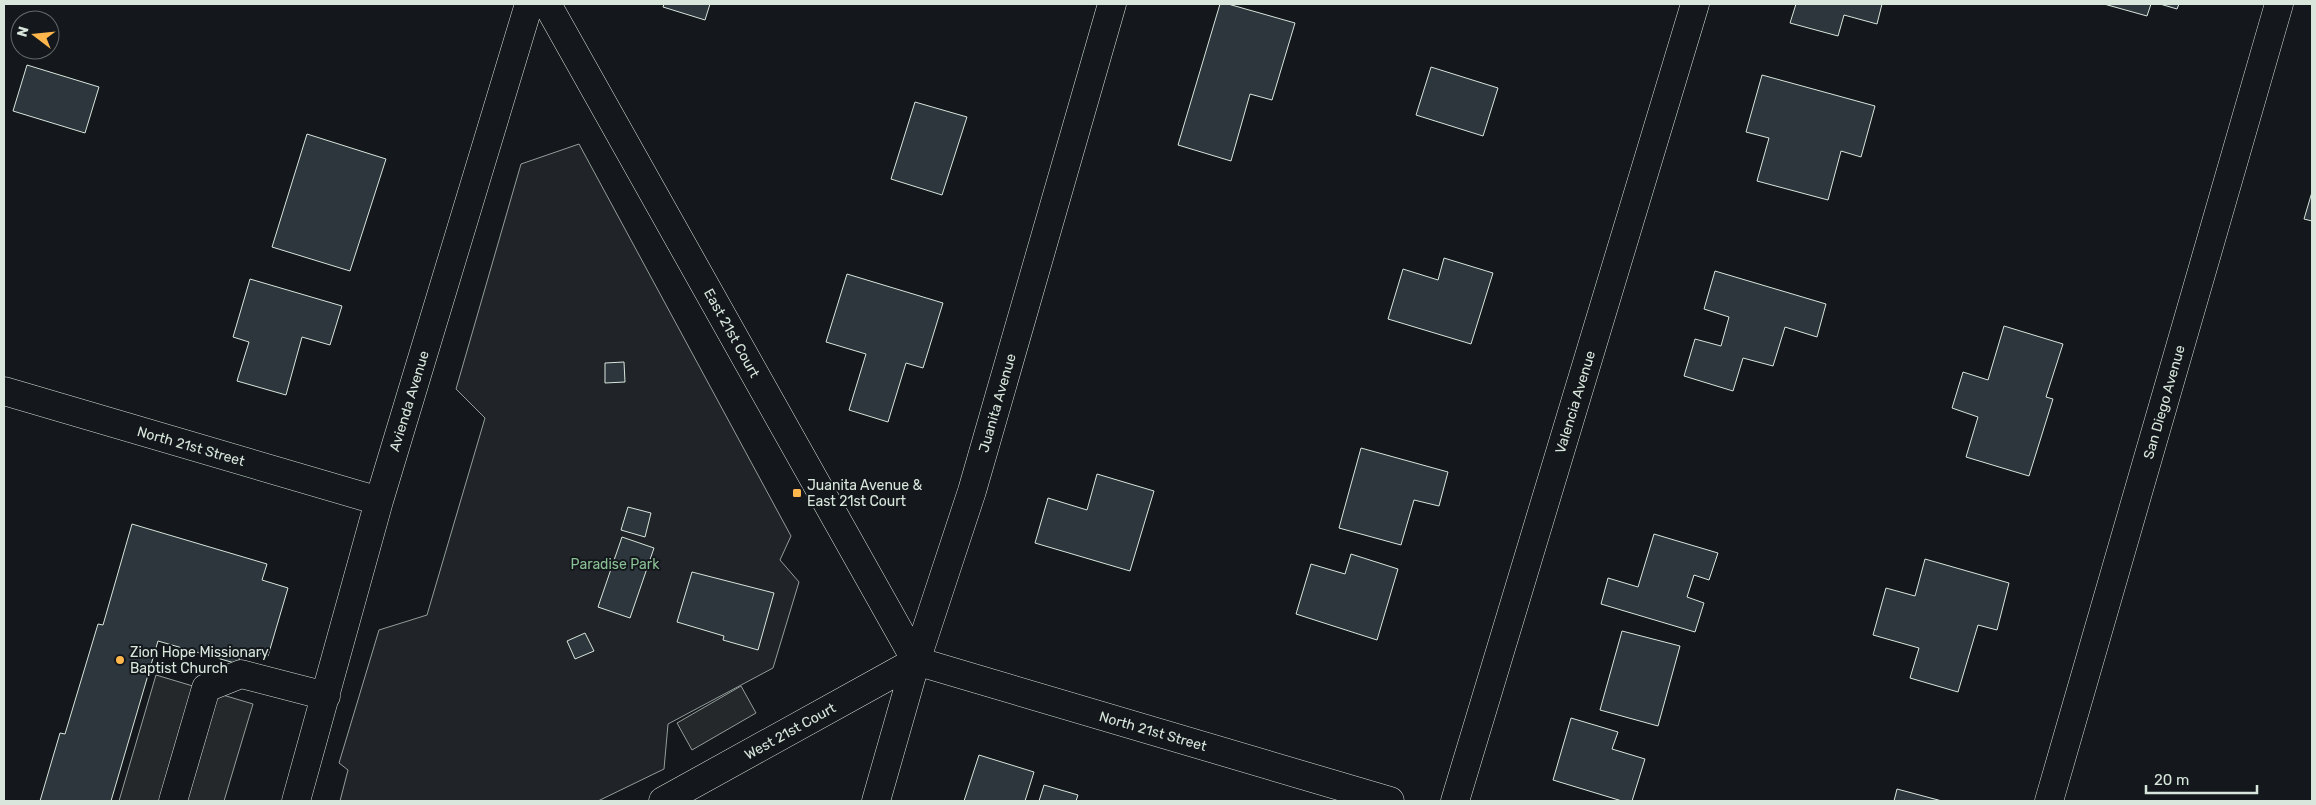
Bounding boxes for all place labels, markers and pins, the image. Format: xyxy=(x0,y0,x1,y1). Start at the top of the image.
place label: Juanita Avenue & East 21st Court xyxy=(807,477,923,510)
marker: Juanita Avenue & East 21st Court xyxy=(791,487,803,499)
place label: Zion Hope Missionary Baptist Church xyxy=(130,644,269,677)
marker: Zion Hope Missionary Baptist Church xyxy=(114,654,126,666)

